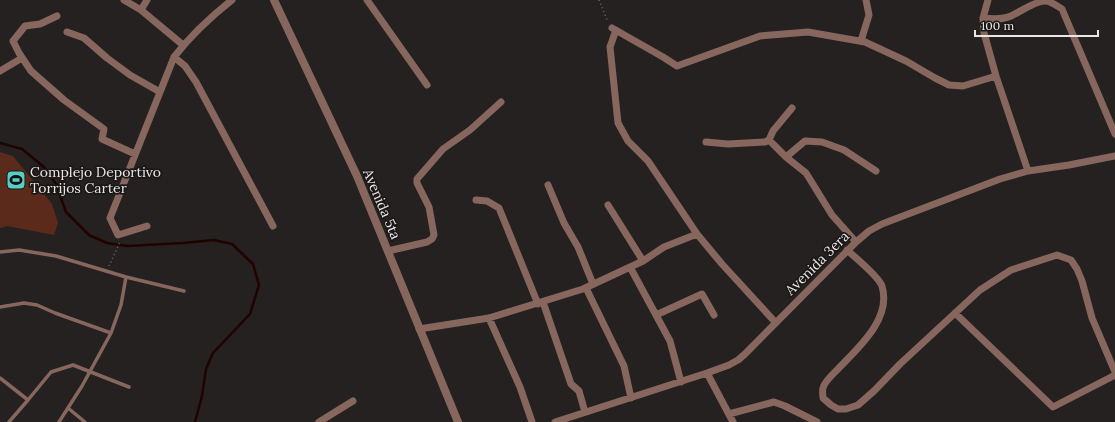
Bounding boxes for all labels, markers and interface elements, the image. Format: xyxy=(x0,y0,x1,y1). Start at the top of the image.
scale bar xyxy=(975,12,1098,38)
text: 100 m xyxy=(981,18,1014,33)
place label: Complejo Deportivo Torrijos Carter xyxy=(30,163,161,197)
street label: Avenida 5ta xyxy=(359,165,405,242)
sports icon: Complejo Deportivo Torrijos Carter xyxy=(5,169,27,191)
street label: Avenida 3era xyxy=(780,227,853,300)

